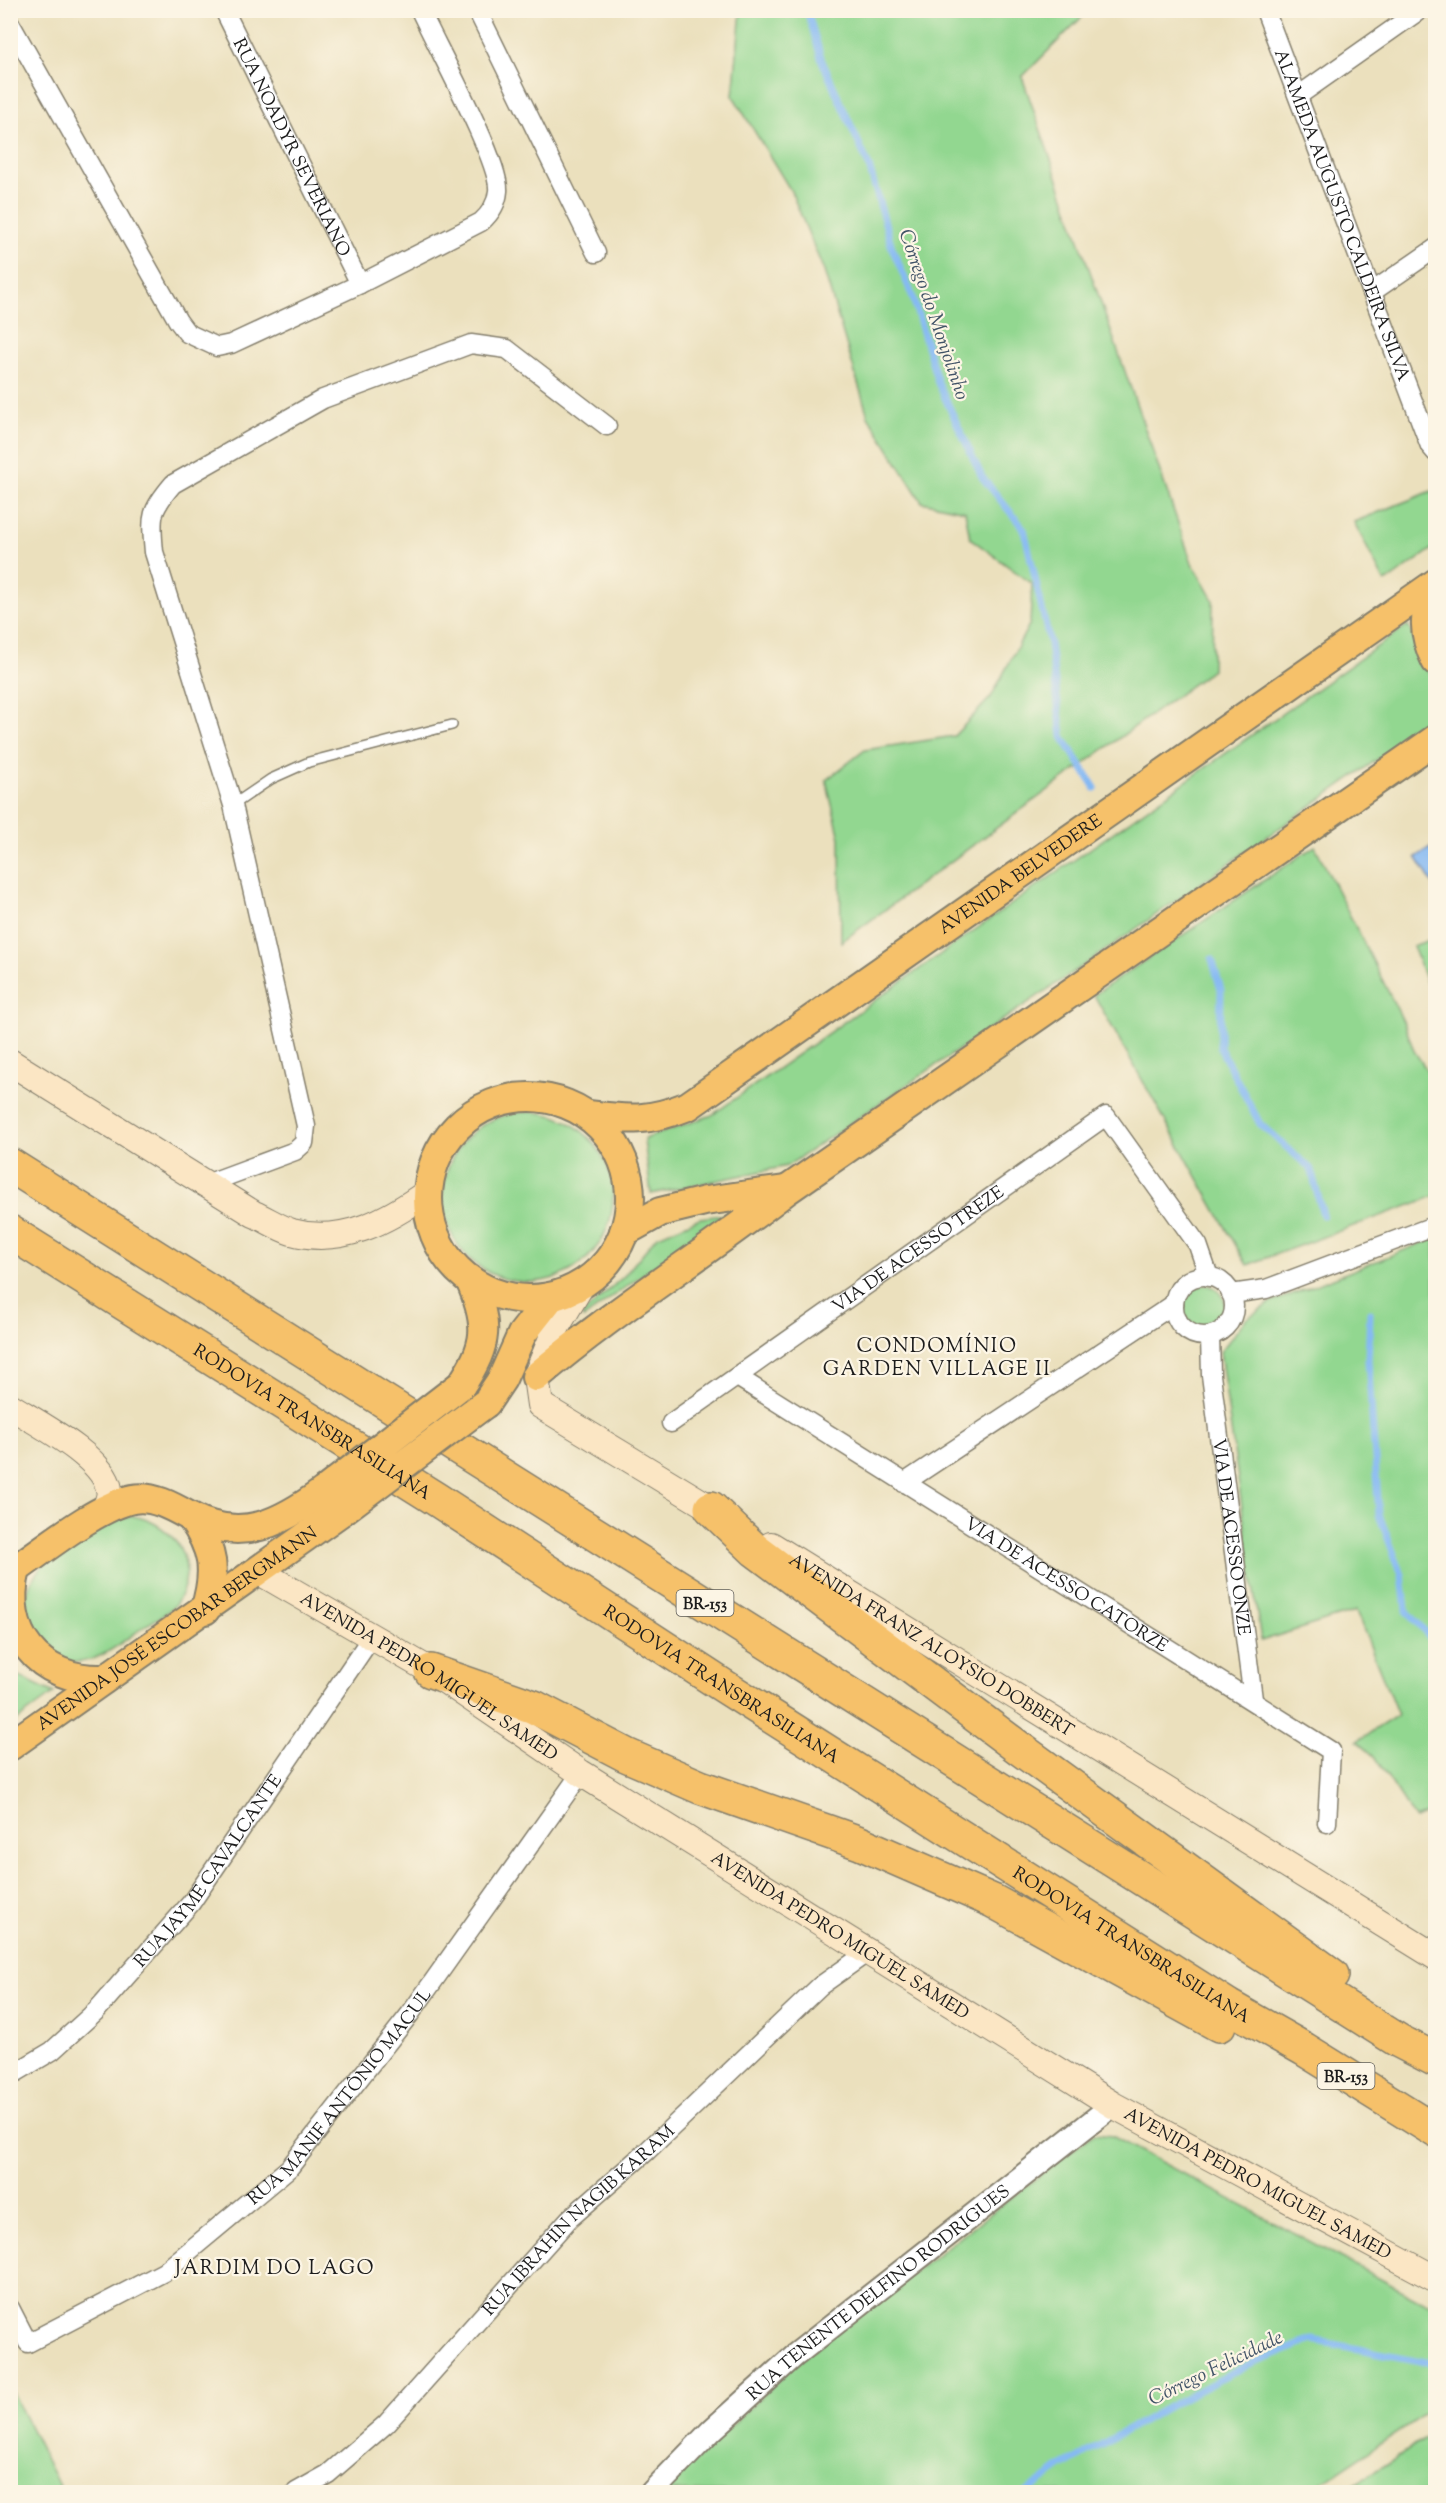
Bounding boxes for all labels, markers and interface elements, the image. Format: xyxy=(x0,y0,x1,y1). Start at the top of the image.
street label: RUA NOADYR SEVERIANO xyxy=(225,34,355,262)
street label: ALAMEDA AUGUSTO CALDEIRA SILVA xyxy=(1266,46,1415,386)
water label: Córrego do Monjolinho xyxy=(890,225,976,404)
street label: AVENIDA BELVEDERE xyxy=(934,809,1109,942)
street label: VIA DE ACESSO TREZE xyxy=(828,1181,1010,1320)
district label: CONDOMÍNIO GARDEN VILLAGE II xyxy=(823,1332,1051,1385)
street label: RODOVIA TRANSBRASILIANA xyxy=(187,1339,436,1508)
street label: VIA DE ACESSO ONZE xyxy=(1204,1437,1256,1637)
street label: VIA DE ACESSO CATORZE xyxy=(958,1512,1172,1660)
street label: AVENIDA JOSÉ ESCOBAR BERGMANN xyxy=(32,1521,323,1738)
street label: AVENIDA FRANZ ALOYSIO DOBBERT xyxy=(783,1548,1079,1745)
street label: AVENIDA PEDRO MIGUEL SAMED xyxy=(294,1587,562,1769)
road number: BR-153 xyxy=(676,1590,734,1616)
street label: RODOVIA TRANSBRASILIANA xyxy=(597,1600,844,1771)
street label: RUA JAYME CAVALCANTE xyxy=(129,1770,290,1974)
street label: AVENIDA PEDRO MIGUEL SAMED xyxy=(705,1846,974,2027)
street label: RODOVIA TRANSBRASILIANA xyxy=(1007,1861,1255,2031)
street label: RUA MANIF ANTÔNIO MACUL xyxy=(243,1984,439,2212)
road number: BR-153 xyxy=(1318,2063,1374,2089)
street label: AVENIDA PEDRO MIGUEL SAMED xyxy=(1119,2102,1395,2268)
street label: RUA IBRAHIN NAGIB KARAM xyxy=(477,2119,682,2323)
street label: RUA TENENTE DELFINO RODRIGUES xyxy=(742,2180,1016,2408)
district label: JARDIM DO LAGO xyxy=(174,2255,375,2284)
water label: Córrego Felicidade xyxy=(1144,2324,1288,2414)

